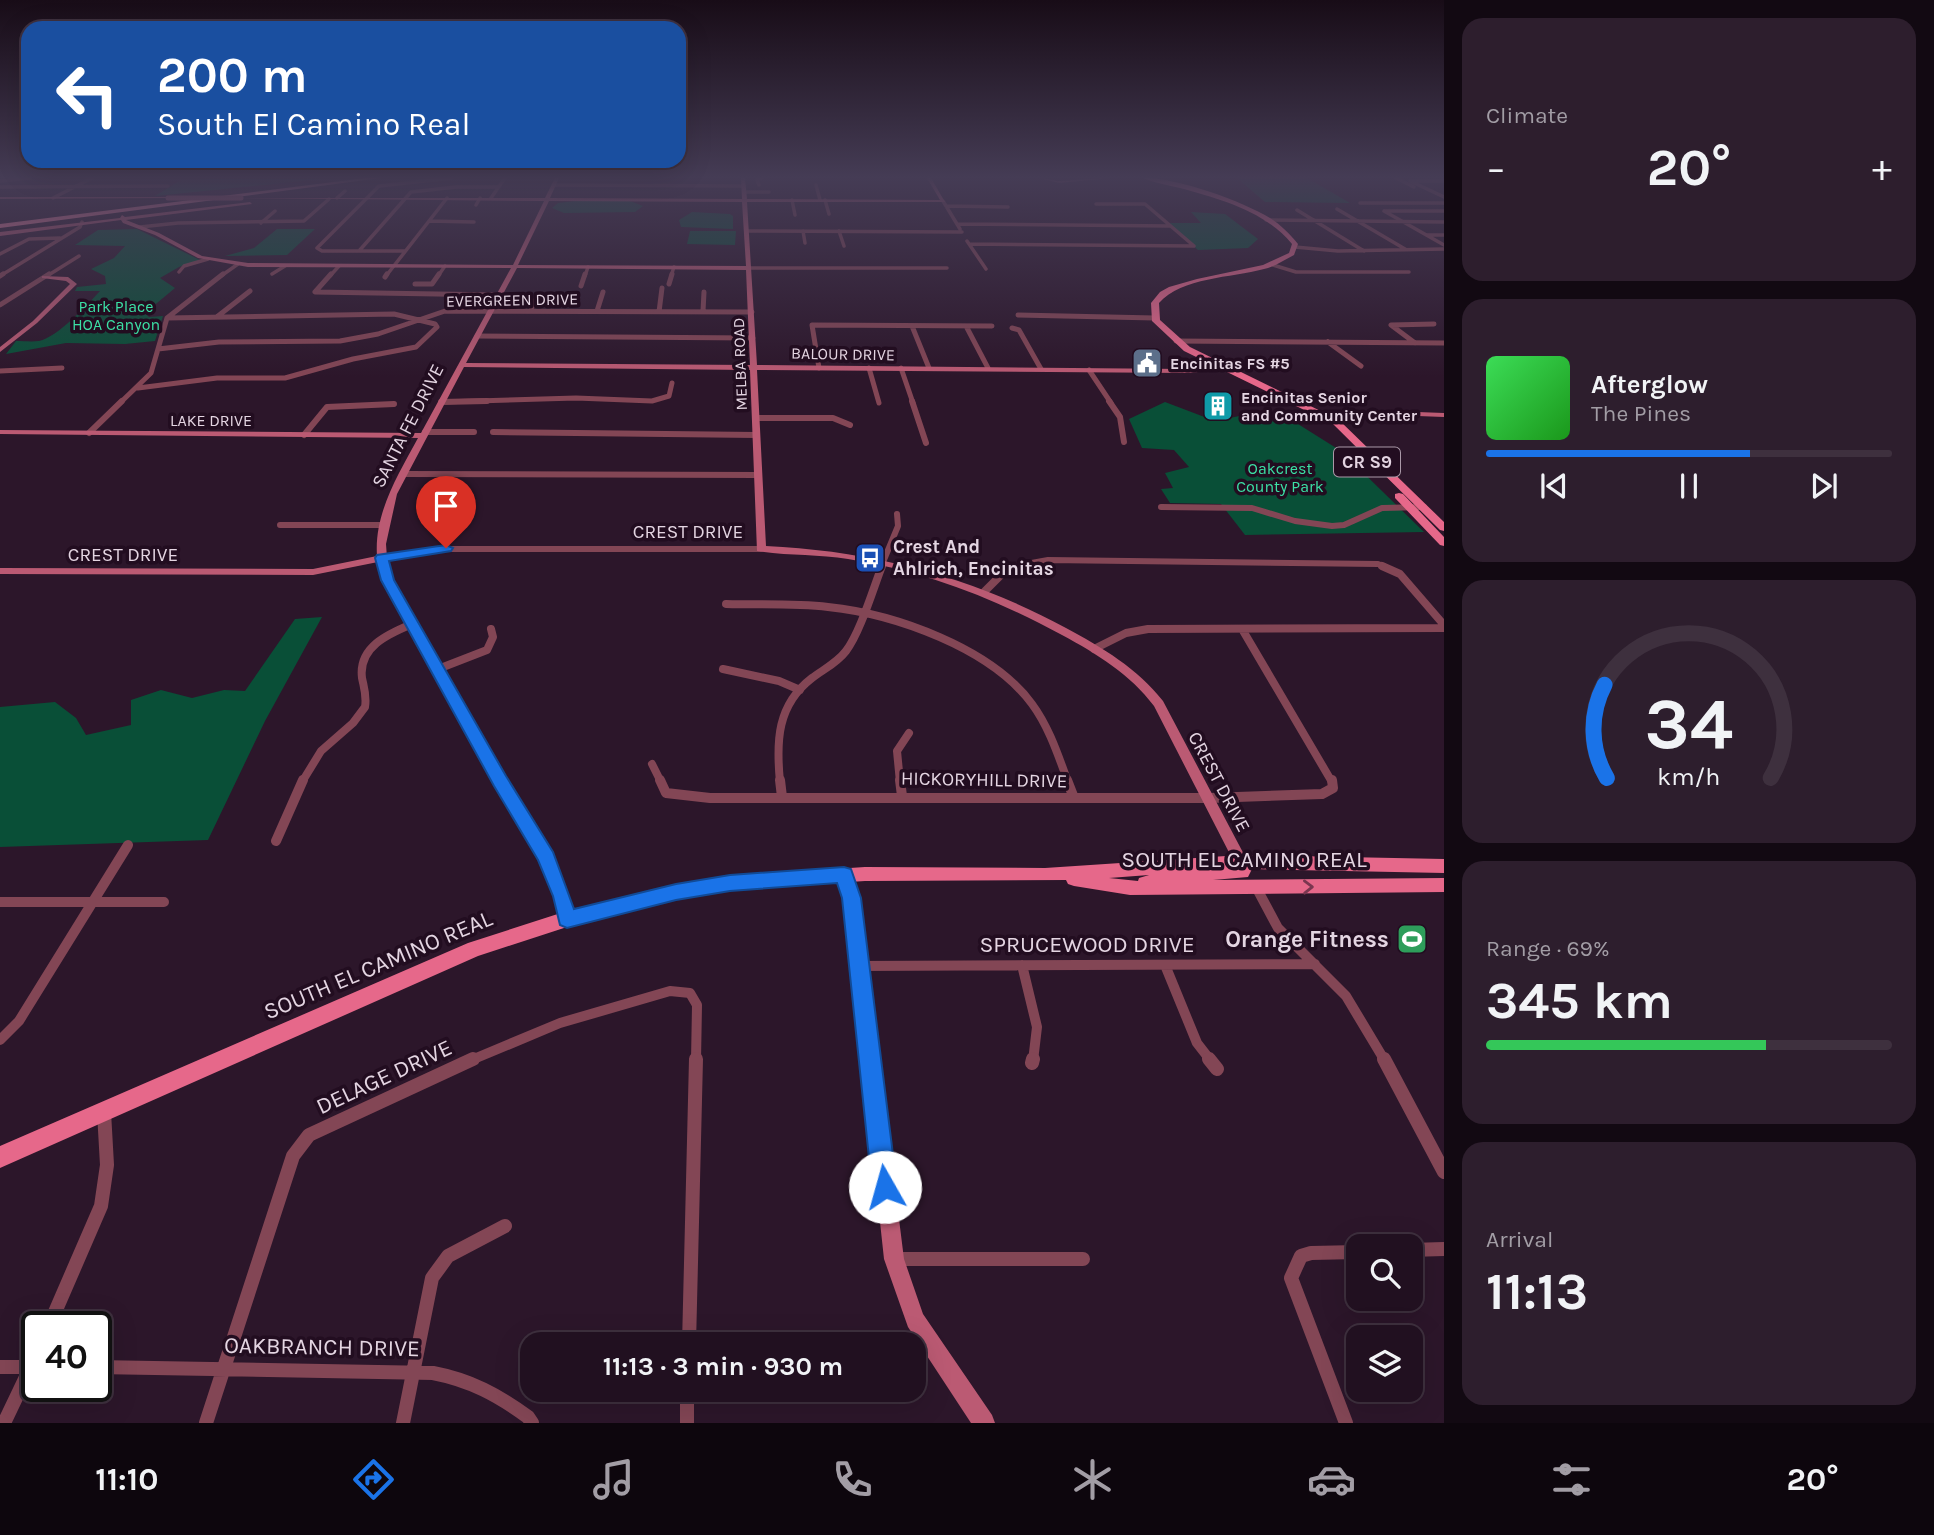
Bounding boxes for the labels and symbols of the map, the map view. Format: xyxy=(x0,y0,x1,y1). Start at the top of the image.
street label: EVERGREEN DRIVE xyxy=(446,289,578,311)
park label: Park Place HOA Canyon xyxy=(72,297,160,334)
street label: MELBA ROAD xyxy=(729,317,751,411)
street label: BALOUR DRIVE xyxy=(791,344,895,364)
public building icon: Encinitas FS #5 xyxy=(1130,346,1164,380)
place label: Encinitas FS #5 xyxy=(1170,354,1290,373)
street label: SANTA FE DRIVE xyxy=(367,361,449,491)
place label: Encinitas Senior and Community Center xyxy=(1241,388,1418,425)
building icon: Encinitas Senior and Community Center xyxy=(1201,389,1235,423)
street label: LAKE DRIVE xyxy=(170,411,252,430)
road number: CR S9 xyxy=(1334,448,1400,476)
park label: Oakcrest County Park xyxy=(1236,459,1324,496)
pin xyxy=(416,476,476,548)
street label: CREST DRIVE xyxy=(633,521,743,543)
place label: Crest And Ahlrich, Encinitas xyxy=(893,536,1054,580)
bus stop icon: Crest And Ahlrich, Encinitas xyxy=(853,541,887,575)
street label: CREST DRIVE xyxy=(68,544,178,566)
street label: CREST DRIVE xyxy=(1183,728,1255,836)
street label: HICKORYHILL DRIVE xyxy=(901,768,1067,792)
street label: SOUTH EL CAMINO REAL xyxy=(1121,846,1367,873)
one-way arrow xyxy=(1303,879,1314,895)
street label: SOUTH EL CAMINO REAL xyxy=(260,905,496,1025)
sports icon: Orange Fitness xyxy=(1395,922,1429,956)
place label: Orange Fitness xyxy=(1225,926,1389,953)
street label: SPRUCEWOOD DRIVE xyxy=(979,931,1195,958)
street label: DELAGE DRIVE xyxy=(312,1034,456,1120)
position arrow xyxy=(848,1150,922,1224)
speed limit sign: 40 xyxy=(21,1311,112,1402)
street label: OAKBRANCH DRIVE xyxy=(224,1332,420,1362)

